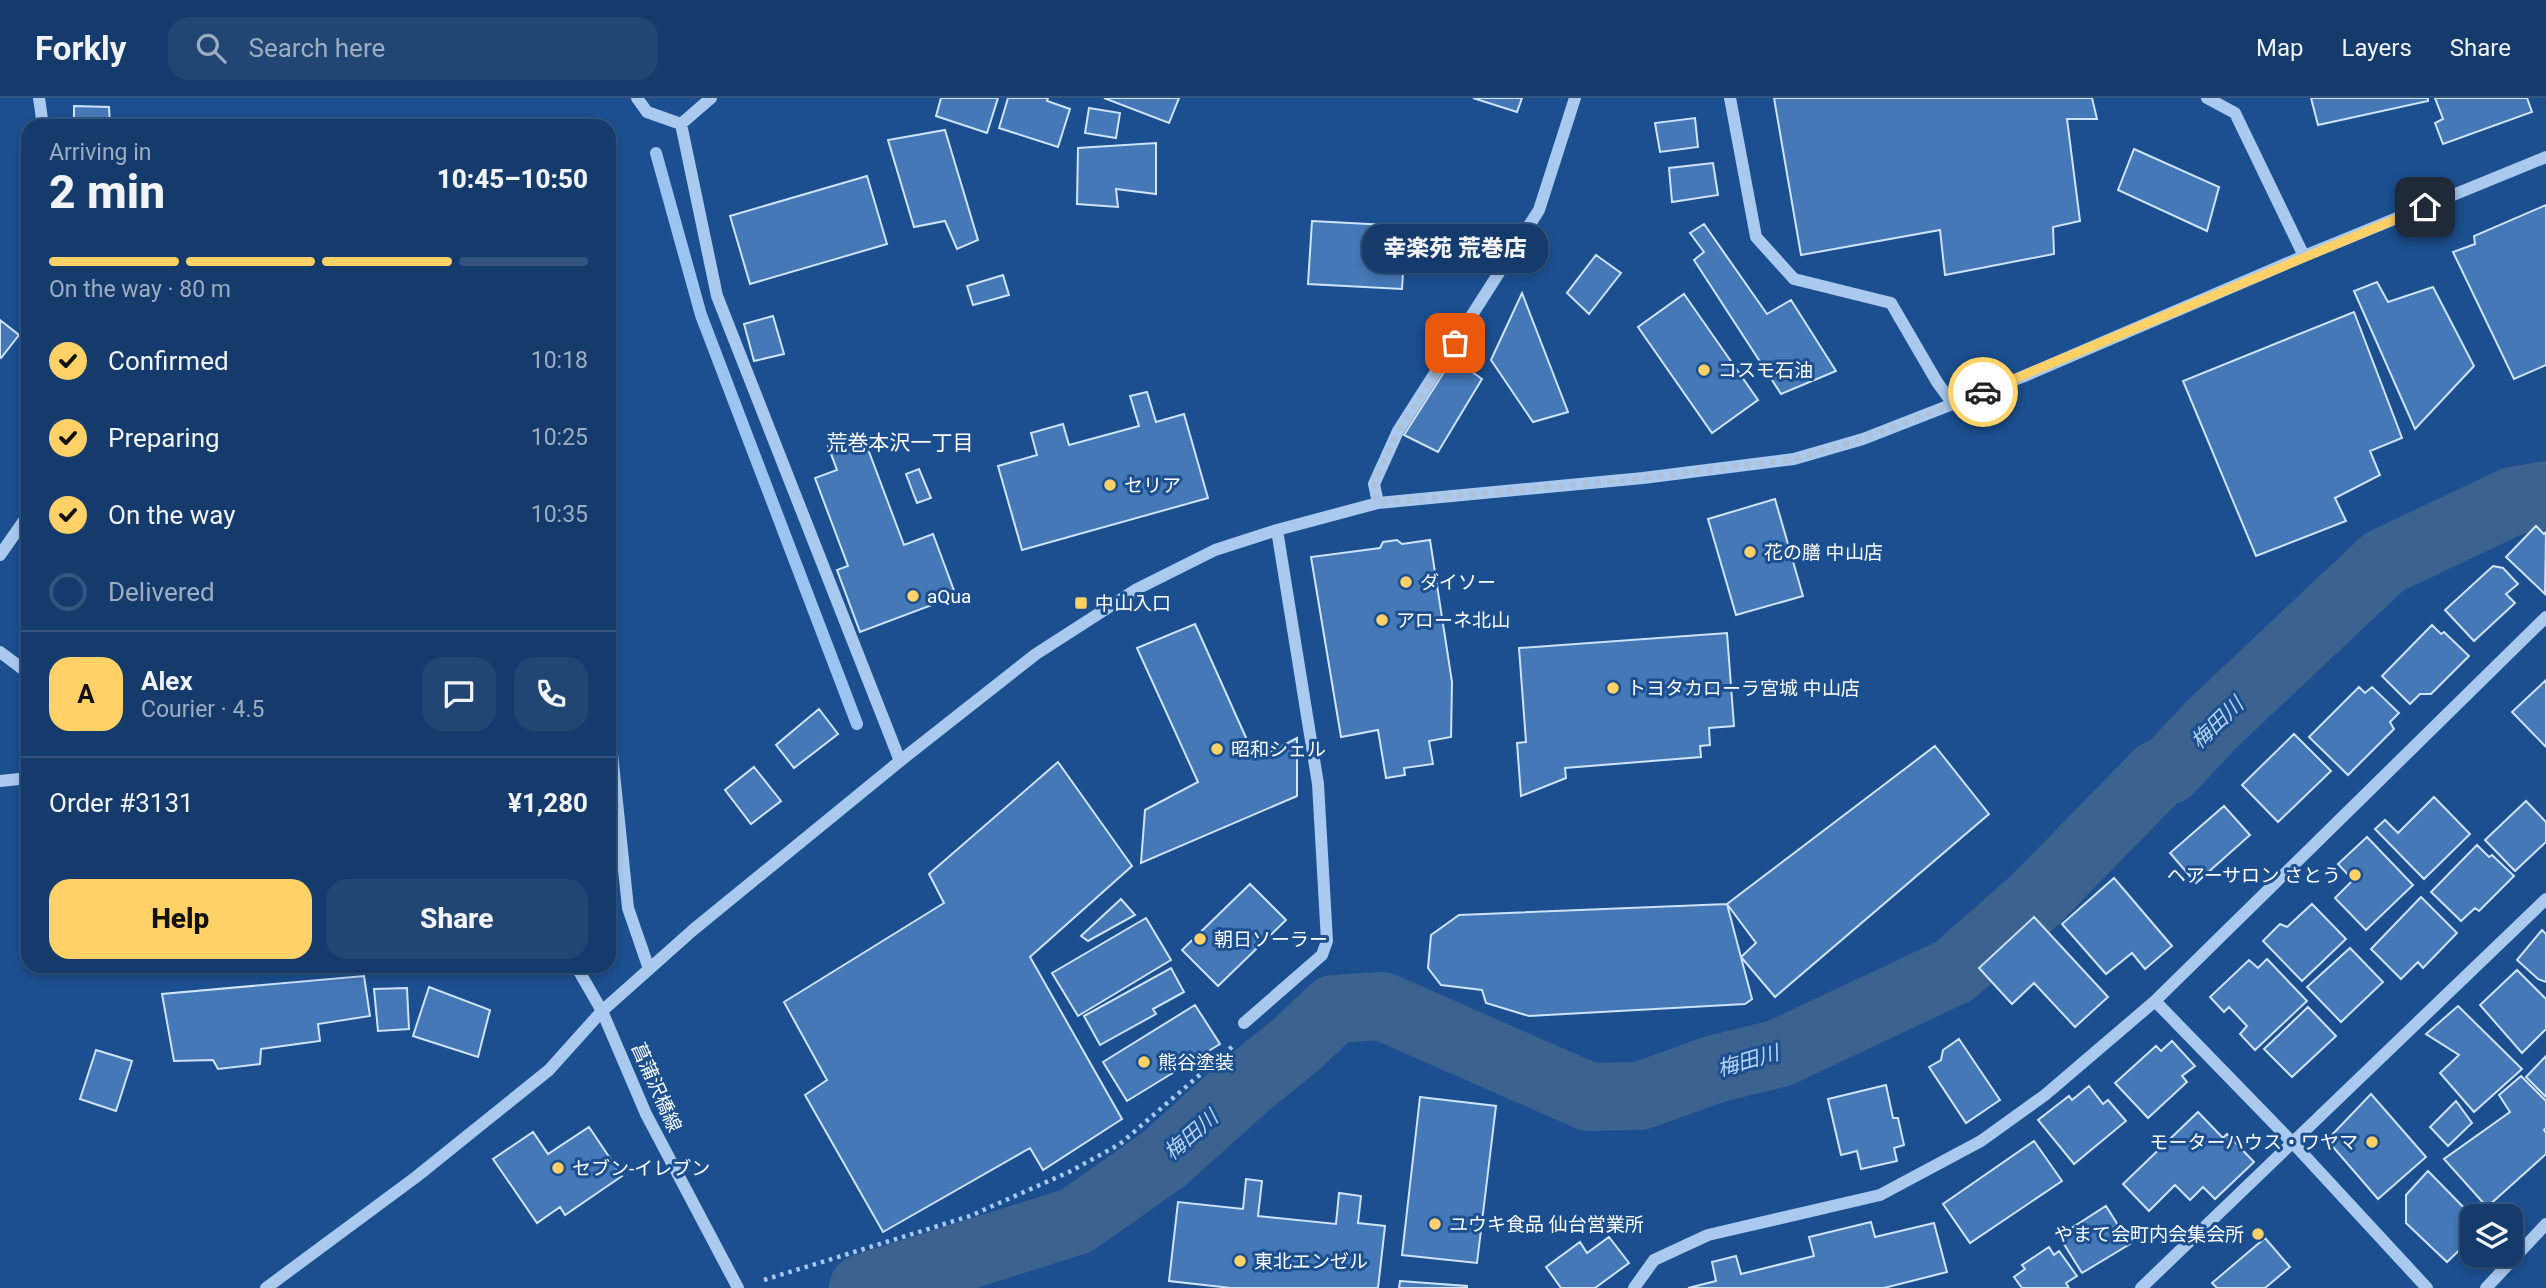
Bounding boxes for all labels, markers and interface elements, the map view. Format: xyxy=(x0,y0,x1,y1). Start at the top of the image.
search box xyxy=(168,17,658,80)
text: Forkly xyxy=(35,29,126,68)
icon: search xyxy=(192,29,230,67)
text: Search here xyxy=(248,33,385,63)
text: Map xyxy=(2256,34,2304,62)
text: Layers xyxy=(2342,34,2412,62)
text: Share xyxy=(2450,34,2511,62)
text: Arriving in xyxy=(49,139,152,166)
text: 10:45–10:50 xyxy=(437,164,588,194)
text: 2 min xyxy=(49,165,165,219)
pin xyxy=(2395,177,2455,237)
icon: home xyxy=(2406,188,2444,226)
callout: 幸楽苑 荒巻店 xyxy=(1362,224,1548,273)
text: 幸楽苑 荒巻店 xyxy=(1383,235,1527,262)
text: On the way · 80 m xyxy=(49,276,231,303)
pin xyxy=(1425,313,1485,373)
icon: bag xyxy=(1436,324,1474,362)
icon: check xyxy=(49,342,87,380)
text: Confirmed xyxy=(108,346,229,376)
text: 10:18 xyxy=(531,347,588,374)
courier xyxy=(1948,357,2018,427)
place label: コスモ石油 xyxy=(1718,359,1813,382)
marker: コスモ石油 xyxy=(1696,362,1712,378)
icon: car xyxy=(1964,373,2002,411)
icon: check xyxy=(49,419,87,457)
text: Preparing xyxy=(108,423,220,453)
text: 10:25 xyxy=(531,424,588,451)
district label: 荒巻本沢一丁目 xyxy=(827,431,974,455)
place label: セリア xyxy=(1124,474,1181,497)
marker: セリア xyxy=(1102,477,1118,493)
icon: check xyxy=(49,496,87,534)
text: On the way xyxy=(108,500,236,530)
text: 10:35 xyxy=(531,501,588,528)
place label: 花の膳 中山店 xyxy=(1764,541,1883,564)
marker: 花の膳 中山店 xyxy=(1742,544,1758,560)
place label: ダイソー xyxy=(1420,571,1496,594)
marker: ダイソー xyxy=(1398,574,1414,590)
text: Delivered xyxy=(108,577,215,607)
place label: aQua xyxy=(927,585,971,608)
marker: aQua xyxy=(905,588,921,604)
place label: 中山入口 xyxy=(1095,592,1171,615)
marker: 中山入口 xyxy=(1073,595,1089,611)
place label: アローネ北山 xyxy=(1396,609,1510,632)
marker: アローネ北山 xyxy=(1374,612,1390,628)
button: chat xyxy=(422,657,496,731)
button: phone xyxy=(514,657,588,731)
text: Alex xyxy=(141,666,193,696)
place label: トヨタカローラ宮城 中山店 xyxy=(1627,677,1860,700)
text: A xyxy=(77,679,95,709)
marker: トヨタカローラ宮城 中山店 xyxy=(1605,680,1621,696)
water label: 梅田川 xyxy=(2186,691,2249,754)
text: Courier · 4.5 xyxy=(141,696,264,723)
place label: 昭和シェル xyxy=(1231,738,1326,761)
marker: 昭和シェル xyxy=(1209,741,1225,757)
text: Order #3131 xyxy=(49,788,194,818)
text: ¥1,280 xyxy=(508,788,588,818)
place label: ヘアーサロン さとう xyxy=(2167,864,2341,887)
marker: ヘアーサロン さとう xyxy=(2347,867,2363,883)
button: Help xyxy=(49,879,312,959)
button: Share xyxy=(326,879,588,959)
place label: 朝日ソーラー xyxy=(1214,928,1328,951)
marker: 朝日ソーラー xyxy=(1192,931,1208,947)
street label: 菖蒲沢橋線 xyxy=(627,1039,686,1135)
water label: 梅田川 xyxy=(1714,1040,1784,1081)
place label: 熊谷塗装 xyxy=(1158,1051,1234,1074)
marker: 熊谷塗装 xyxy=(1136,1054,1152,1070)
water label: 梅田川 xyxy=(1159,1104,1224,1165)
place label: モーターハウス・ワヤマ xyxy=(2149,1131,2358,1154)
marker: モーターハウス・ワヤマ xyxy=(2364,1134,2380,1150)
place label: セブン-イレブン xyxy=(572,1157,710,1180)
marker: セブン-イレブン xyxy=(550,1160,566,1176)
map controls xyxy=(2460,1204,2523,1267)
button: layers xyxy=(2460,1204,2523,1267)
place label: ユウキ食品 仙台営業所 xyxy=(1449,1213,1644,1236)
marker: ユウキ食品 仙台営業所 xyxy=(1427,1216,1443,1232)
place label: やまて会町内会集会所 xyxy=(2054,1223,2244,1246)
marker: やまて会町内会集会所 xyxy=(2250,1226,2266,1242)
place label: 東北エンゼル xyxy=(1254,1250,1368,1273)
marker: 東北エンゼル xyxy=(1232,1253,1248,1269)

